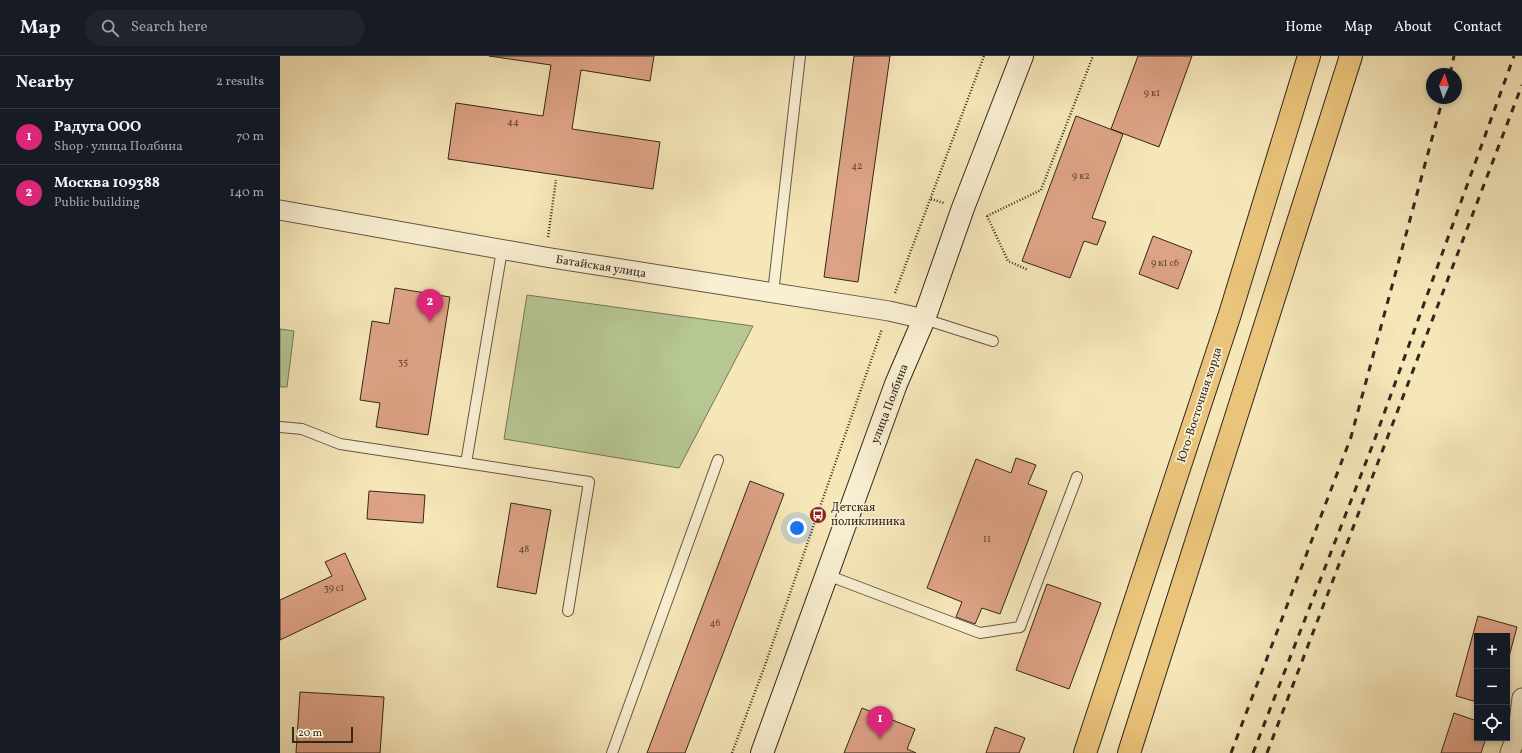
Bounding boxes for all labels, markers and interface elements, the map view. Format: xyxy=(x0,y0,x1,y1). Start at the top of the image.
search box xyxy=(85,10,365,46)
text: Map xyxy=(20,15,61,41)
icon: search xyxy=(99,17,121,39)
text: Search here xyxy=(131,17,208,38)
text: Home xyxy=(1285,18,1322,37)
text: Map xyxy=(1344,18,1372,37)
text: About xyxy=(1394,18,1432,37)
text: Contact xyxy=(1454,18,1502,37)
north arrow xyxy=(1426,68,1462,104)
text: Nearby xyxy=(16,71,74,94)
text: 2 results xyxy=(216,73,264,91)
house number: 9 к1 xyxy=(1144,86,1160,100)
house number: 44 xyxy=(507,115,519,129)
text: Радуга ООО xyxy=(54,117,141,138)
text: 1 xyxy=(26,128,32,146)
text: 70 m xyxy=(236,128,264,146)
text: Shop · улица Полбина xyxy=(54,138,183,156)
house number: 42 xyxy=(851,159,863,173)
house number: 9 к2 xyxy=(1072,169,1090,183)
text: Москва 109388 xyxy=(54,173,160,194)
text: 2 xyxy=(26,184,32,202)
text: 140 m xyxy=(230,184,264,202)
text: Public building xyxy=(54,194,140,212)
street label: Батайская улица xyxy=(555,252,647,282)
house number: 9 к1 с6 xyxy=(1151,256,1179,270)
pin: 2 xyxy=(417,289,443,322)
street label: Юго-Восточная хорда xyxy=(1174,345,1226,465)
house number: 35 xyxy=(398,355,408,369)
street label: улица Полбина xyxy=(867,362,913,446)
place label: Детская поликлиника xyxy=(831,500,905,530)
bus stop icon: Детская поликлиника xyxy=(808,505,828,525)
your location xyxy=(787,518,807,538)
house number: 11 xyxy=(983,532,991,546)
house number: 48 xyxy=(519,542,529,556)
house number: 39 с1 xyxy=(324,581,344,595)
house number: 46 xyxy=(710,616,720,630)
map controls xyxy=(1474,633,1510,741)
button: + xyxy=(1474,633,1510,669)
button: − xyxy=(1474,669,1510,705)
button: locate xyxy=(1474,705,1510,741)
pin: 1 xyxy=(867,706,893,739)
scale bar xyxy=(292,725,353,744)
text: 20 m xyxy=(298,726,322,741)

